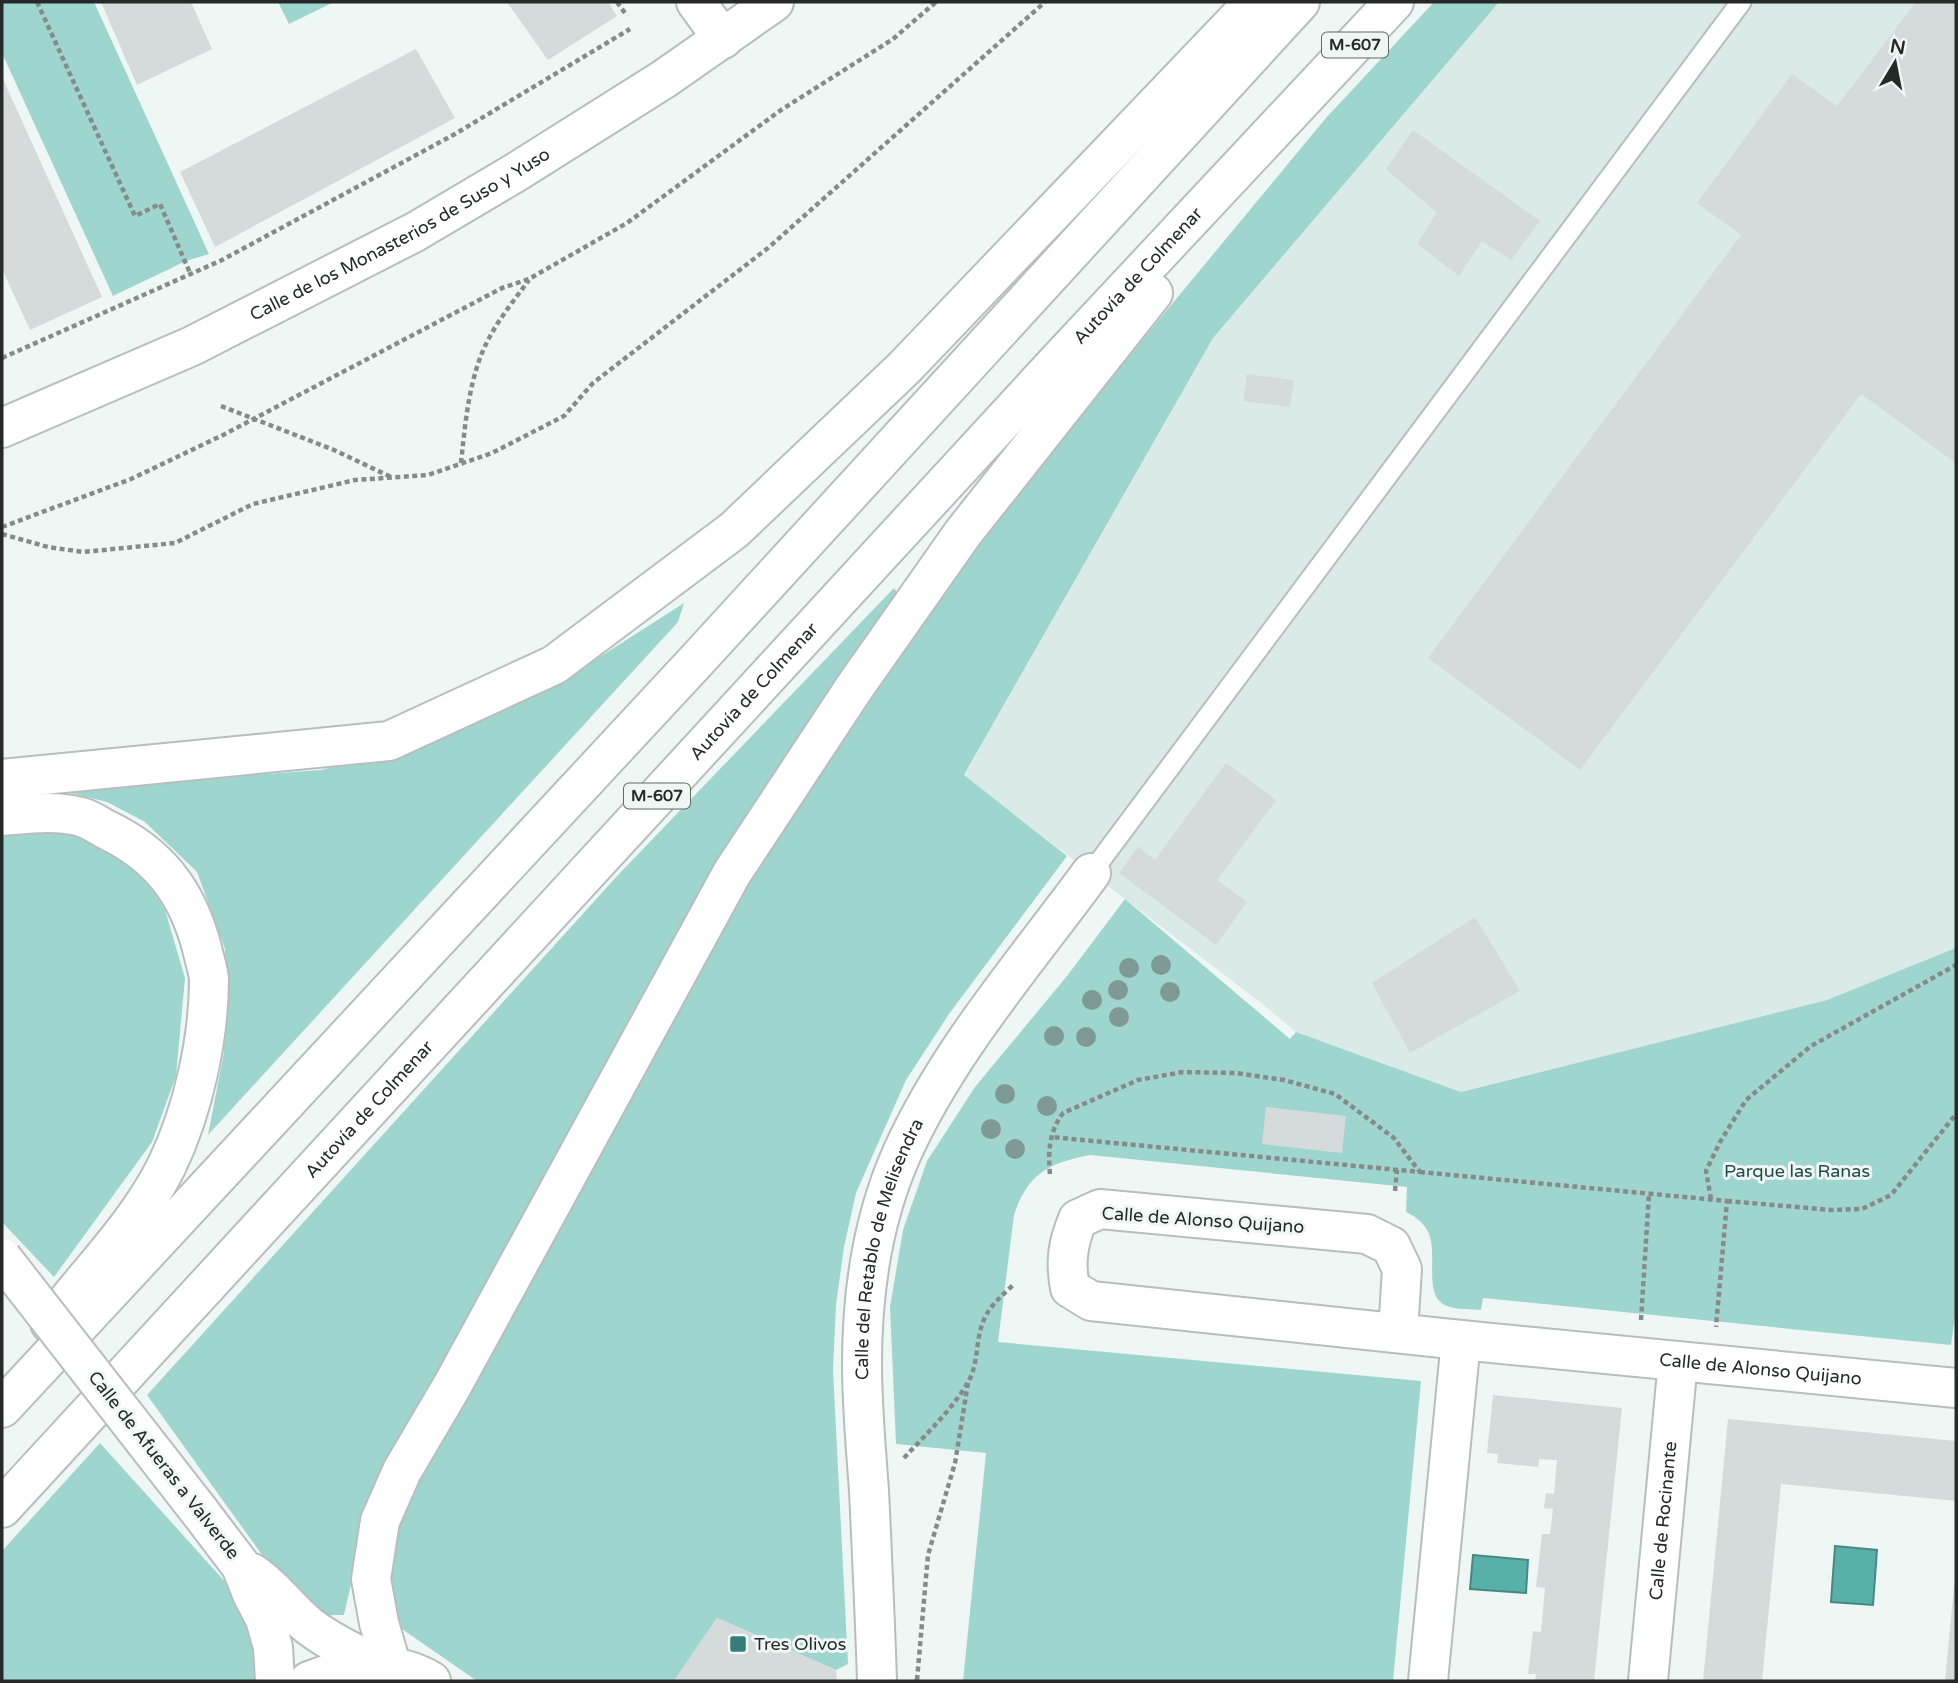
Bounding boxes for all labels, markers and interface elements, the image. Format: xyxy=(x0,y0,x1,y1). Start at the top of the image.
north arrow xyxy=(1860,28,1930,98)
road number: M-607 xyxy=(1322,32,1388,58)
text: N xyxy=(1888,35,1907,59)
street label: Calle de los Monasterios de Suso y Yuso xyxy=(246,143,554,326)
street label: Autovía de Colmenar xyxy=(1069,203,1207,349)
street label: Autovía de Colmenar xyxy=(685,618,823,765)
road number: M-607 xyxy=(624,783,690,808)
street label: Autovía de Colmenar xyxy=(300,1036,438,1183)
street label: Calle del Retablo de Melisendra xyxy=(851,1115,928,1380)
park label: Parque las Ranas xyxy=(1724,1160,1870,1182)
street label: Calle de Alonso Quijano xyxy=(1101,1202,1305,1238)
street label: Calle de Alonso Quijano xyxy=(1658,1348,1863,1390)
street label: Calle de Afueras a Valverde xyxy=(84,1367,244,1563)
street label: Calle de Rocinante xyxy=(1645,1440,1681,1601)
place label: Tres Olivos xyxy=(754,1633,846,1655)
marker: Tres Olivos xyxy=(728,1634,748,1654)

